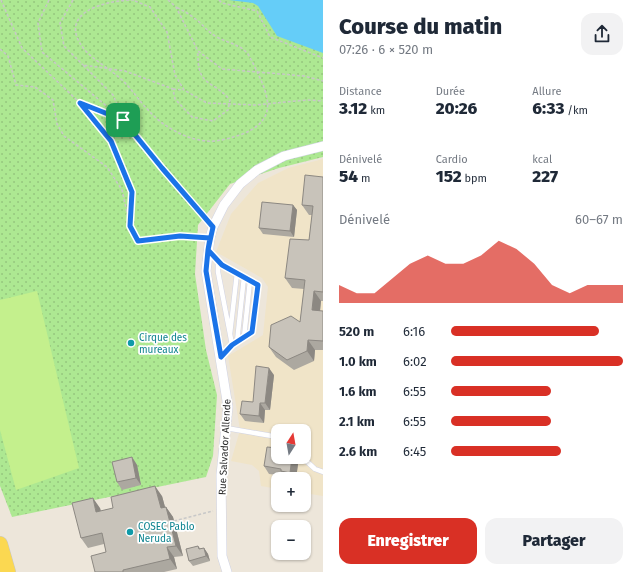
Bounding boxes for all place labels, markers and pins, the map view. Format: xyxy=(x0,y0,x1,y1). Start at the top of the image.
pin xyxy=(106,103,140,137)
place label: Cirque des mureaux xyxy=(139,332,187,356)
marker: Cirque des mureaux xyxy=(126,338,136,348)
place label: COSEC Pablo Neruda xyxy=(138,521,195,545)
marker: COSEC Pablo Neruda xyxy=(125,527,135,537)

